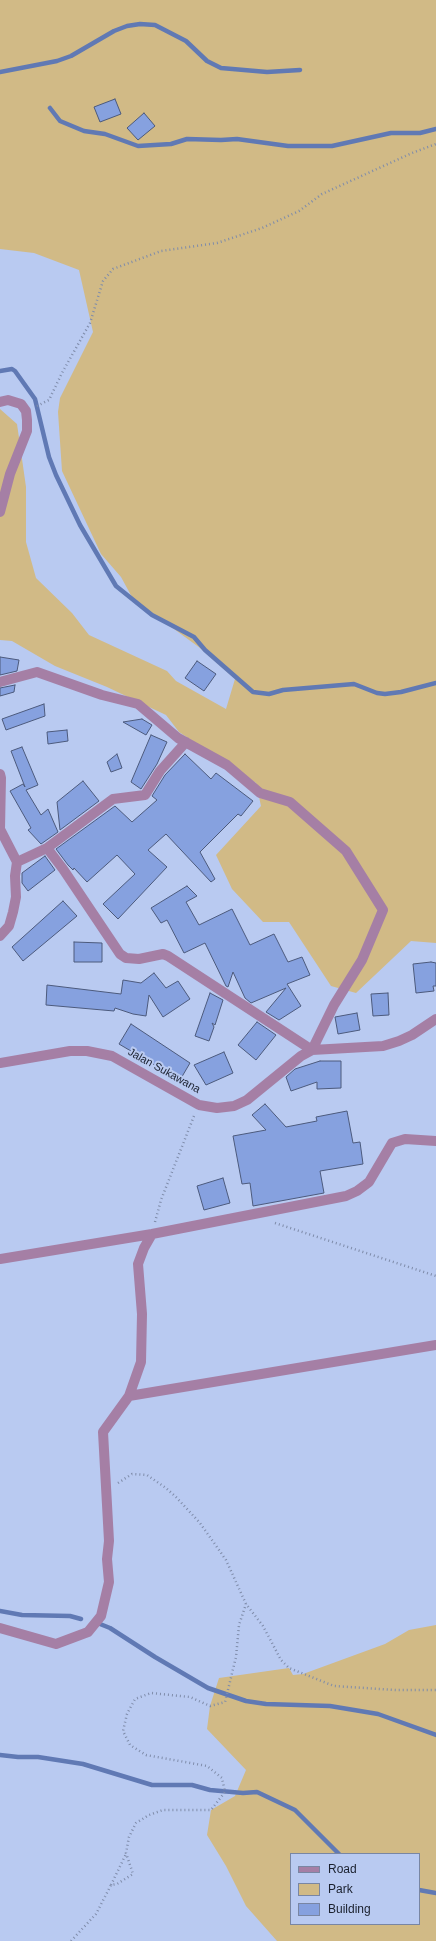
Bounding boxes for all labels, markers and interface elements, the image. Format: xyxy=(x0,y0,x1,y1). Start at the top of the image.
street label: Jalan Sukawana xyxy=(125,1046,203,1096)
legend xyxy=(290,1853,420,1925)
text: Road xyxy=(328,1862,357,1876)
text: Park xyxy=(328,1882,353,1896)
text: Building xyxy=(328,1902,371,1916)

